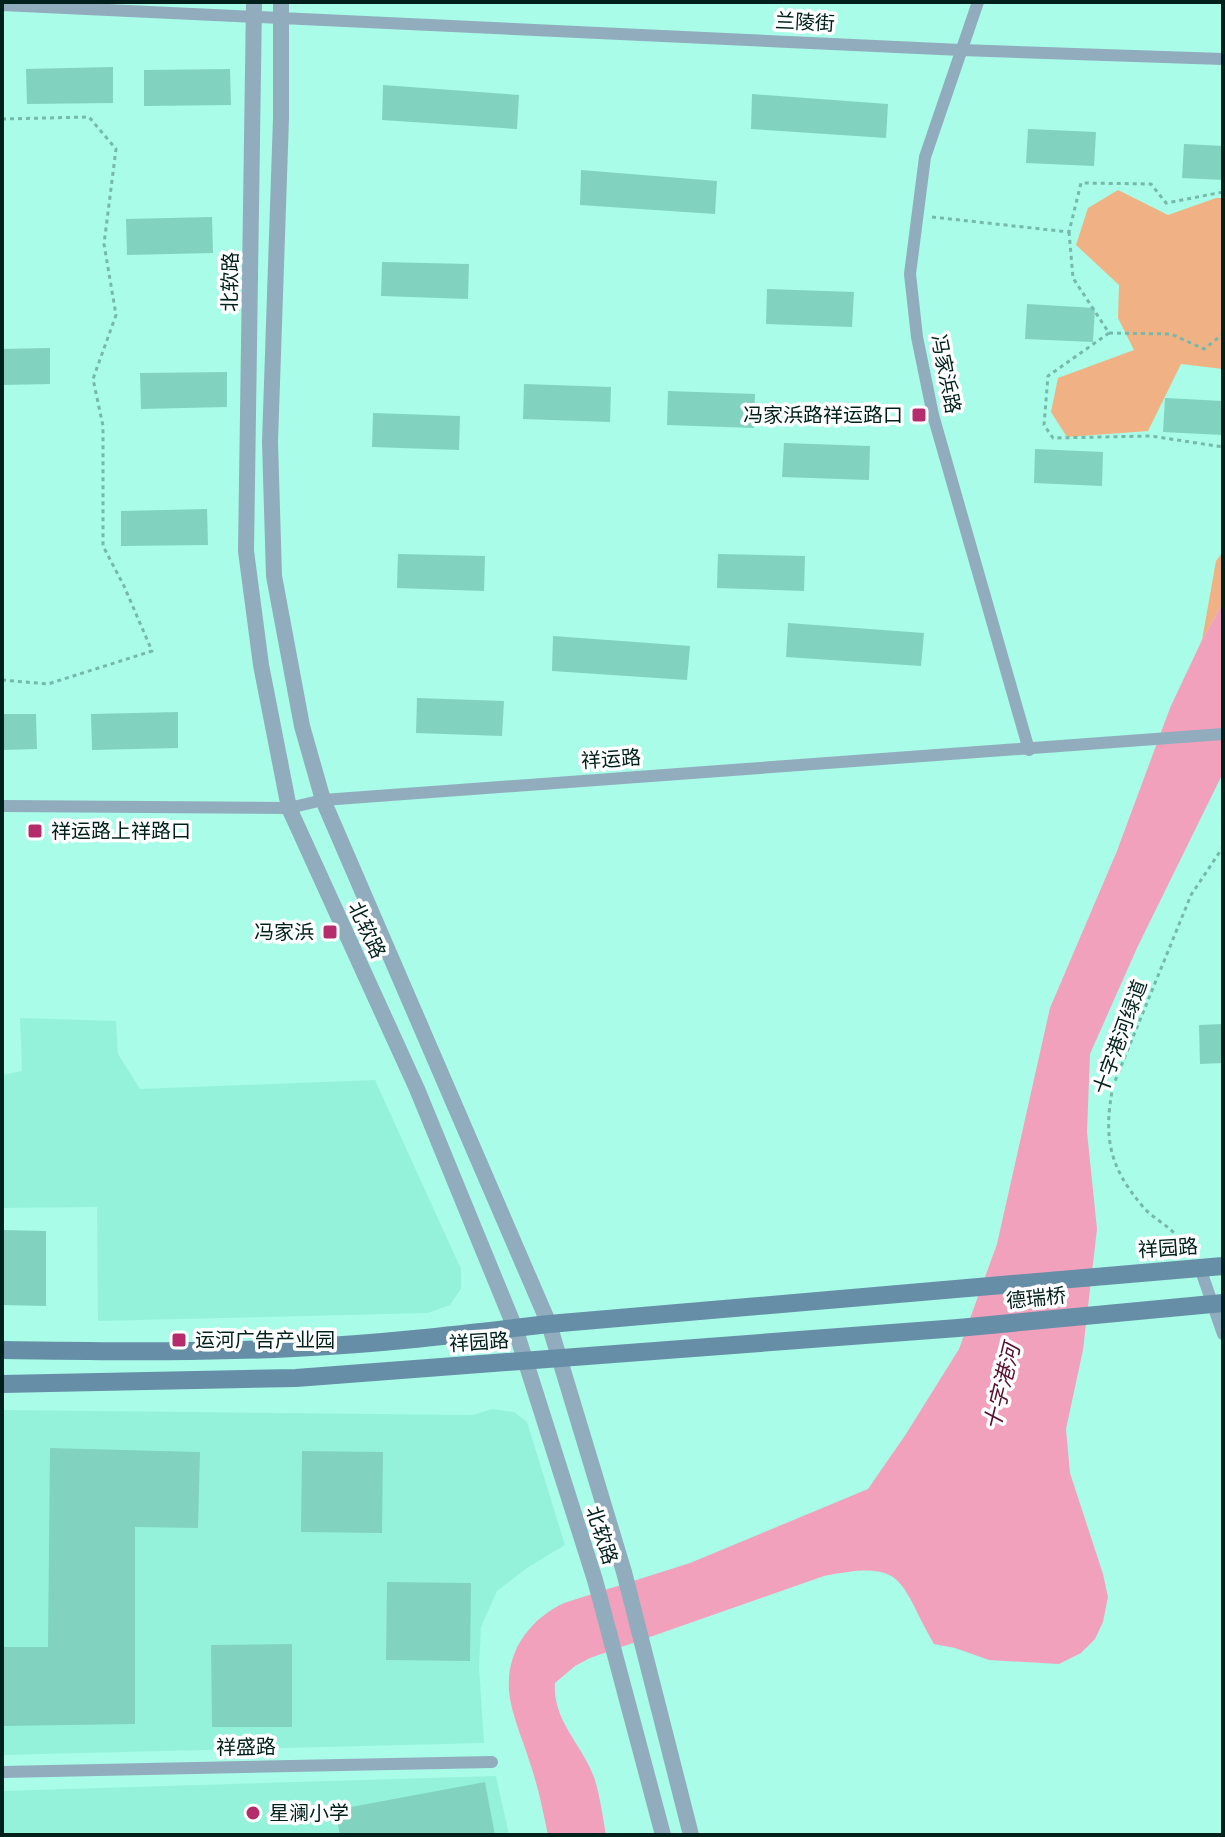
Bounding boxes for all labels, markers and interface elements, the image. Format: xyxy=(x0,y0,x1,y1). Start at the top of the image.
street label: 兰陵街 xyxy=(774,8,836,36)
street label: 北软路 xyxy=(217,252,243,312)
street label: 冯家浜路 xyxy=(927,332,965,416)
place label: 冯家浜路祥运路口 xyxy=(743,403,903,427)
marker: 冯家浜路祥运路口 xyxy=(910,406,928,424)
street label: 祥运路 xyxy=(580,745,642,773)
place label: 祥运路上祥路口 xyxy=(51,819,191,843)
marker: 祥运路上祥路口 xyxy=(26,822,44,840)
street label: 北软路 xyxy=(343,898,391,962)
place label: 冯家浜 xyxy=(254,920,314,944)
marker: 冯家浜 xyxy=(321,923,339,941)
street label: 十字港河绿道 xyxy=(1088,977,1152,1097)
street label: 祥园路 xyxy=(1137,1234,1199,1262)
street label: 德瑞桥 xyxy=(1005,1283,1067,1313)
place label: 运河广告产业园 xyxy=(195,1328,335,1352)
street label: 祥园路 xyxy=(448,1328,510,1356)
marker: 运河广告产业园 xyxy=(170,1331,188,1349)
water label: 十字港河 xyxy=(978,1337,1027,1433)
street label: 北软路 xyxy=(581,1503,623,1567)
street label: 祥盛路 xyxy=(216,1734,276,1760)
place label: 星澜小学 xyxy=(269,1801,349,1825)
marker: 星澜小学 xyxy=(244,1804,262,1822)

